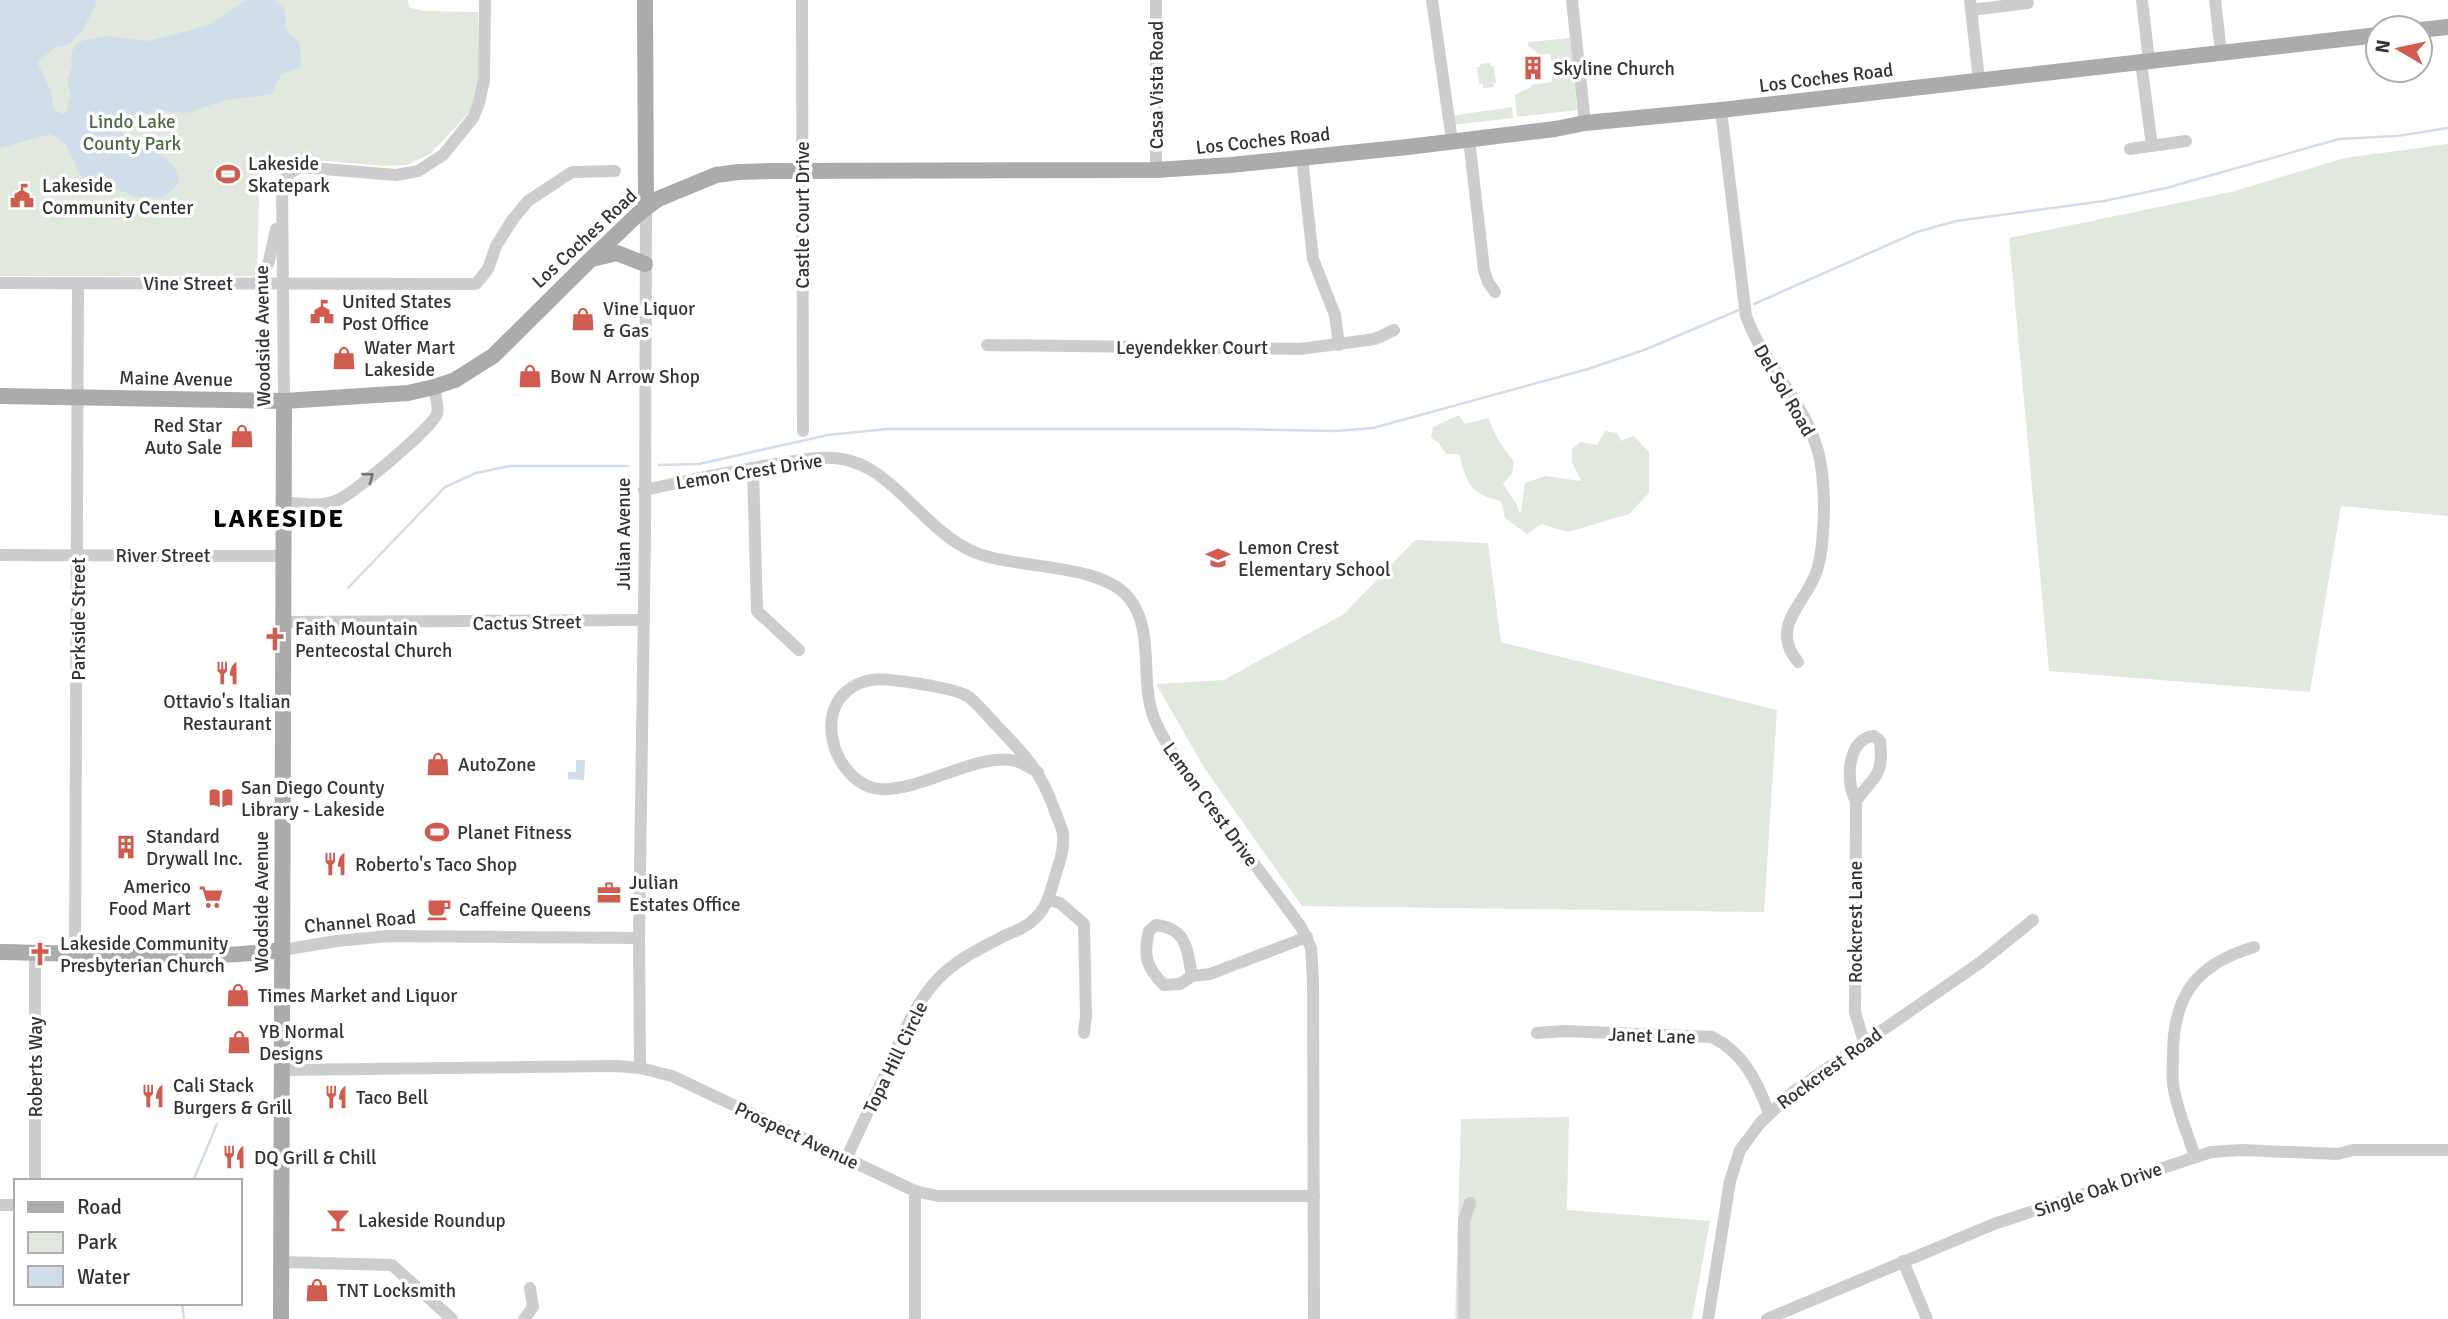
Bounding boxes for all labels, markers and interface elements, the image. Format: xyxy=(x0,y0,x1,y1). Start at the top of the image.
north arrow xyxy=(2364,14,2434,84)
street label: Casa Vista Road xyxy=(1145,21,1169,149)
text: N xyxy=(2370,38,2396,55)
building icon: Skyline Church xyxy=(1519,54,1547,82)
place label: Skyline Church xyxy=(1553,57,1675,81)
street label: Los Coches Road xyxy=(1758,58,1895,98)
park label: Lindo Lake County Park xyxy=(83,110,182,156)
street label: Los Coches Road xyxy=(1195,122,1331,160)
street label: Castle Court Drive xyxy=(791,141,815,289)
place label: Lakeside Skatepark xyxy=(248,152,330,198)
sports icon: Lakeside Skatepark xyxy=(214,160,242,188)
place label: Lakeside Community Center xyxy=(42,174,193,220)
public building icon: Lakeside Community Center xyxy=(8,182,36,210)
street label: Los Coches Road xyxy=(527,184,642,294)
street label: Woodside Avenue xyxy=(250,265,276,407)
street label: Vine Street xyxy=(143,272,233,296)
place label: United States Post Office xyxy=(342,290,451,336)
place label: Vine Liquor & Gas xyxy=(603,297,695,343)
public building icon: United States Post Office xyxy=(308,298,336,326)
shop icon: Vine Liquor & Gas xyxy=(569,305,597,333)
place label: Water Mart Lakeside xyxy=(364,336,455,382)
street label: Leyendekker Court xyxy=(1116,336,1268,360)
street label: Del Sol Road xyxy=(1748,340,1820,441)
shop icon: Water Mart Lakeside xyxy=(330,344,358,372)
shop icon: Bow N Arrow Shop xyxy=(516,362,544,390)
place label: Bow N Arrow Shop xyxy=(550,365,700,389)
street label: Maine Avenue xyxy=(119,366,233,392)
place label: Red Star Auto Sale xyxy=(145,414,222,460)
shop icon: Red Star Auto Sale xyxy=(228,422,256,450)
street label: Lemon Crest Drive xyxy=(674,449,824,495)
one-way arrow xyxy=(361,473,374,486)
street label: Julian Avenue xyxy=(612,477,636,591)
district label: LAKESIDE xyxy=(213,503,345,535)
place label: Lemon Crest Elementary School xyxy=(1238,536,1391,582)
street label: River Street xyxy=(116,544,211,568)
school or university icon: Lemon Crest Elementary School xyxy=(1204,544,1232,572)
street label: Parkside Street xyxy=(67,557,91,681)
street label: Cactus Street xyxy=(472,610,582,636)
place label: Faith Mountain Pentecostal Church xyxy=(295,617,452,663)
church icon: Faith Mountain Pentecostal Church xyxy=(261,625,289,653)
restaurant icon: Ottavio's Italian Restaurant xyxy=(213,659,241,687)
place label: Ottavio's Italian Restaurant xyxy=(163,690,291,736)
street label: Lemon Crest Drive xyxy=(1157,738,1263,871)
shop icon: AutoZone xyxy=(424,750,452,778)
place label: AutoZone xyxy=(458,753,536,777)
place label: San Diego County Library - Lakeside xyxy=(241,776,385,822)
library icon: San Diego County Library - Lakeside xyxy=(207,784,235,812)
sports icon: Planet Fitness xyxy=(423,818,451,846)
place label: Planet Fitness xyxy=(457,821,572,845)
place label: Standard Drywall Inc. xyxy=(146,825,243,871)
street label: Woodside Avenue xyxy=(250,831,274,973)
building icon: Standard Drywall Inc. xyxy=(112,833,140,861)
restaurant icon: Roberto's Taco Shop xyxy=(321,850,349,878)
place label: Roberto's Taco Shop xyxy=(355,853,517,877)
street label: Rockcrest Lane xyxy=(1844,861,1868,983)
place label: Julian Estates Office xyxy=(629,871,740,917)
place label: Americo Food Mart xyxy=(109,875,191,921)
office icon: Julian Estates Office xyxy=(595,879,623,907)
supermarket icon: Americo Food Mart xyxy=(197,883,225,911)
cafe icon: Caffeine Queens xyxy=(425,895,453,923)
place label: Caffeine Queens xyxy=(459,898,591,922)
street label: Channel Road xyxy=(303,905,417,939)
place label: Lakeside Community Presbyterian Church xyxy=(60,932,228,978)
church icon: Lakeside Community Presbyterian Church xyxy=(26,940,54,968)
shop icon: Times Market and Liquor xyxy=(224,981,252,1009)
place label: Times Market and Liquor xyxy=(258,984,457,1008)
street label: Topa Hill Circle xyxy=(858,997,933,1117)
street label: Roberts Way xyxy=(24,1016,48,1117)
place label: YB Normal Designs xyxy=(259,1020,344,1066)
street label: Janet Lane xyxy=(1608,1022,1696,1050)
street label: Rockcrest Road xyxy=(1772,1023,1887,1115)
shop icon: YB Normal Designs xyxy=(225,1028,253,1056)
place label: Cali Stack Burgers & Grill xyxy=(173,1074,292,1120)
restaurant icon: Cali Stack Burgers & Grill xyxy=(139,1082,167,1110)
restaurant icon: Taco Bell xyxy=(322,1083,350,1111)
place label: Taco Bell xyxy=(356,1086,428,1110)
street label: Prospect Avenue xyxy=(731,1097,862,1175)
restaurant icon: DQ Grill & Chill xyxy=(220,1143,248,1171)
place label: DQ Grill & Chill xyxy=(254,1146,377,1170)
street label: Single Oak Drive xyxy=(2031,1157,2165,1223)
legend xyxy=(14,1179,242,1305)
text: Road xyxy=(77,1194,122,1220)
bar icon: Lakeside Roundup xyxy=(324,1206,352,1234)
place label: Lakeside Roundup xyxy=(358,1209,506,1233)
text: Park xyxy=(77,1229,118,1255)
text: Water xyxy=(77,1264,130,1290)
shop icon: TNT Locksmith xyxy=(303,1276,331,1304)
place label: TNT Locksmith xyxy=(337,1279,456,1303)

